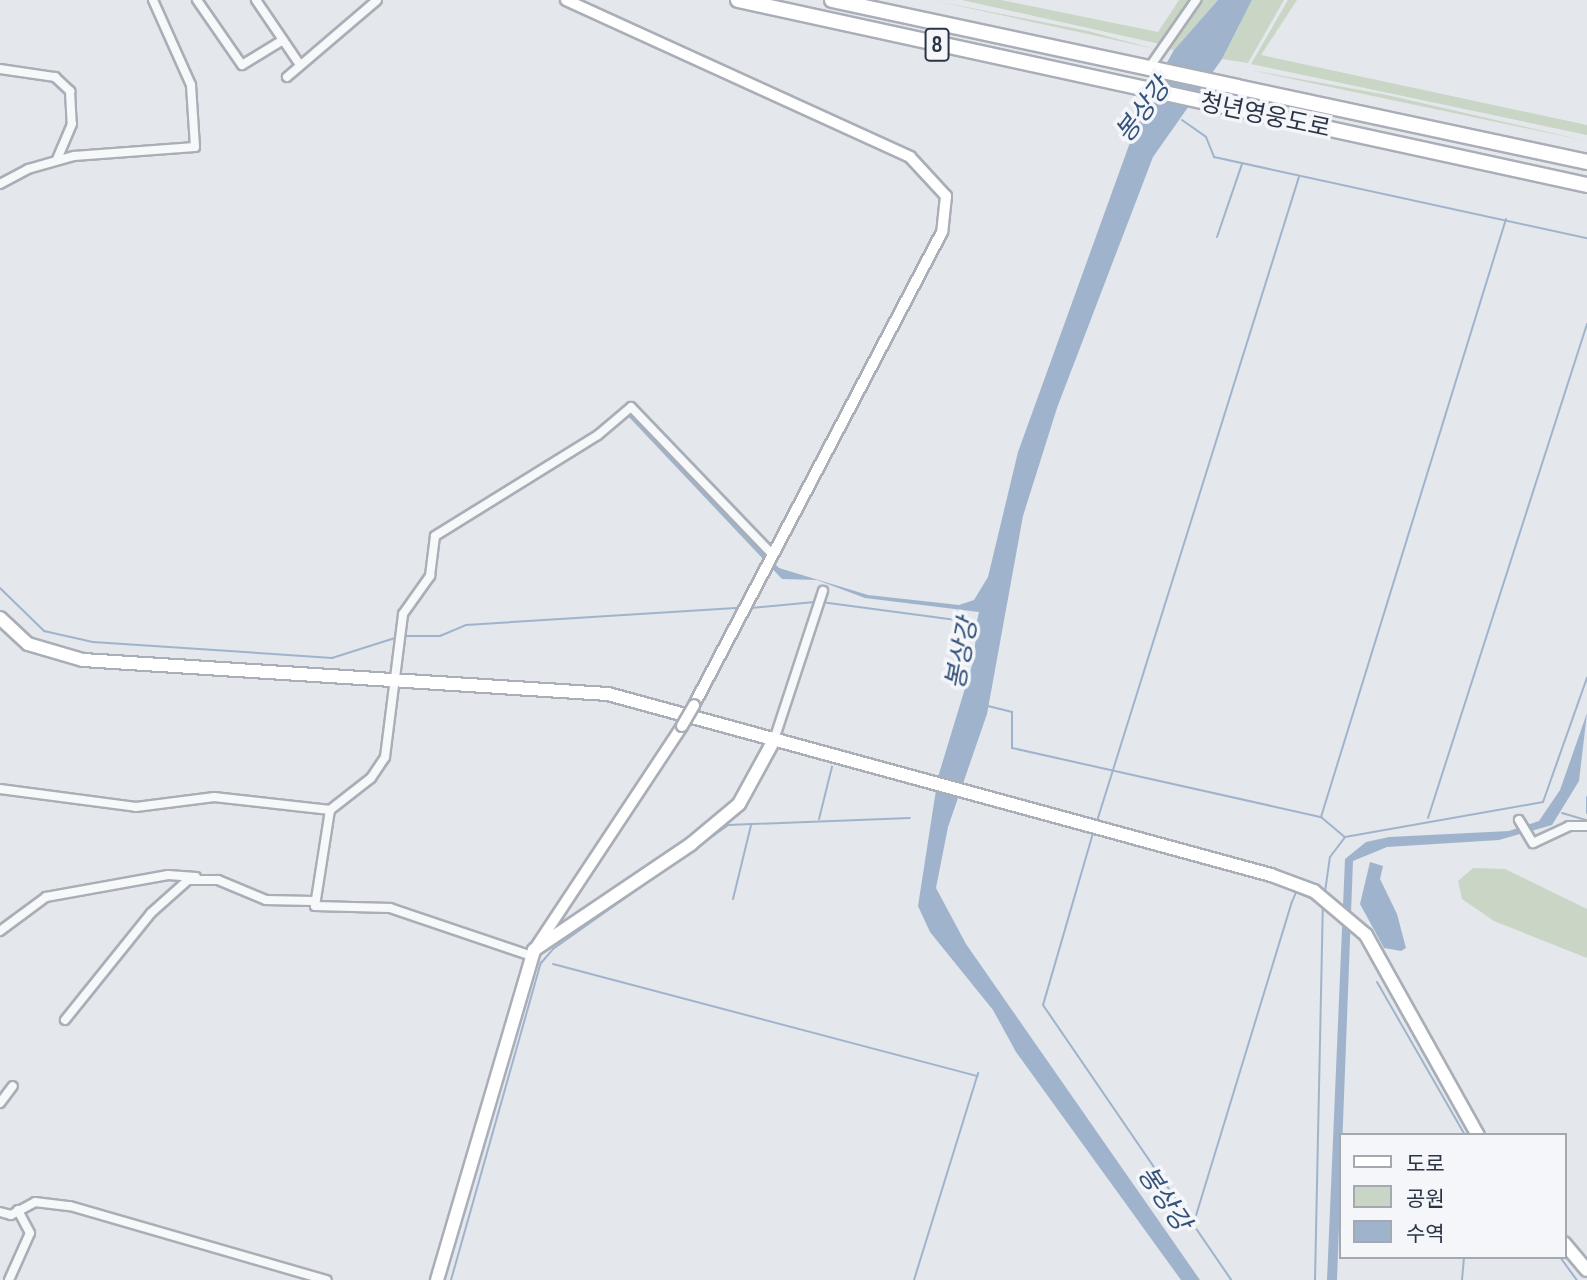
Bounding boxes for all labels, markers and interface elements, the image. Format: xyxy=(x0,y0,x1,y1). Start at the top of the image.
road number: 8 xyxy=(923,26,951,64)
water label: 봉상강 xyxy=(1110,73,1178,149)
street label: 청년영웅도로 xyxy=(1197,88,1333,144)
water label: 봉상강 xyxy=(941,616,985,692)
legend xyxy=(1338,1133,1566,1259)
text: 도로 xyxy=(1406,1152,1445,1177)
water label: 봉상강 xyxy=(1130,1161,1196,1237)
text: 공원 xyxy=(1406,1187,1445,1212)
text: 수역 xyxy=(1406,1222,1445,1247)

